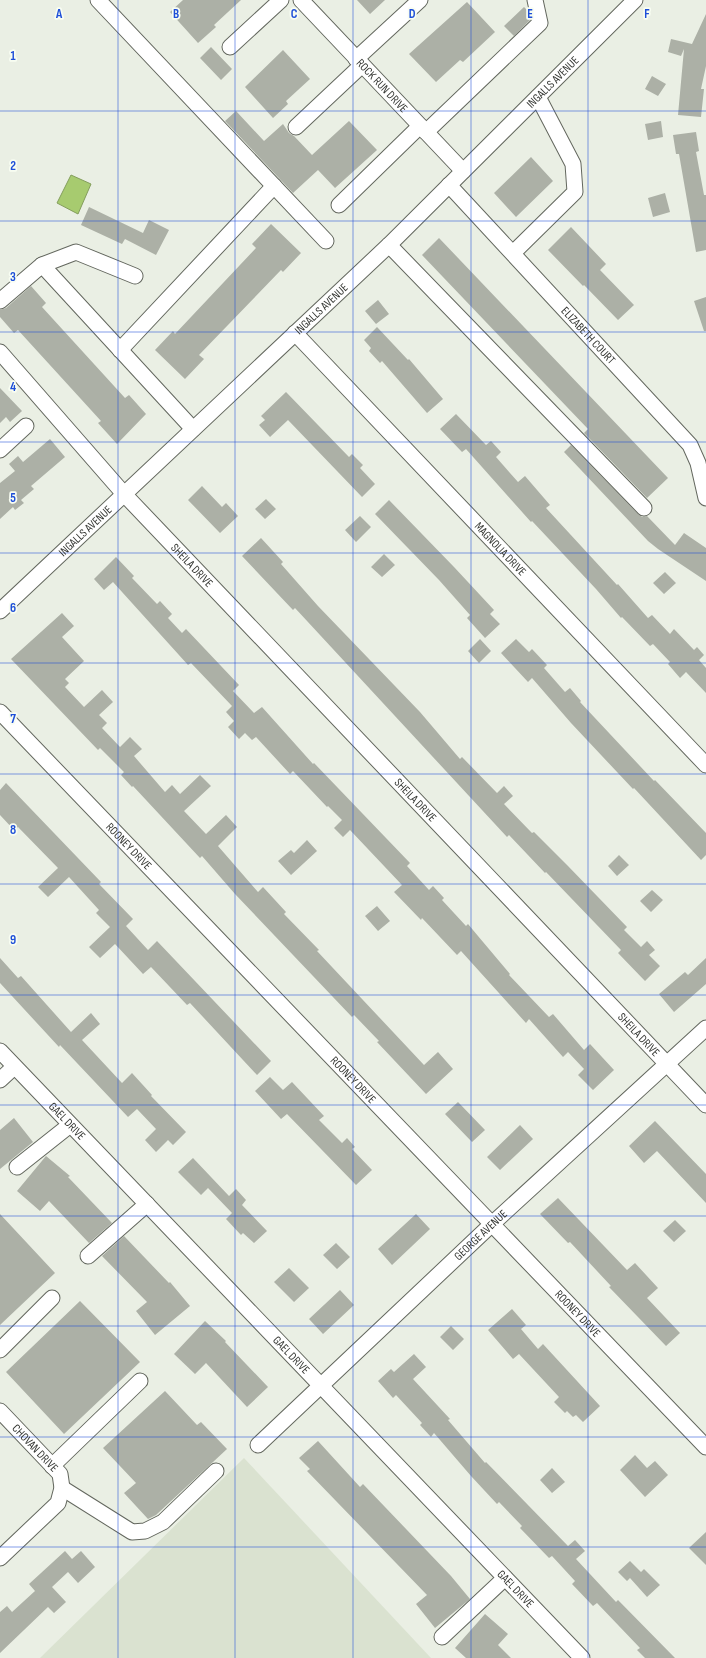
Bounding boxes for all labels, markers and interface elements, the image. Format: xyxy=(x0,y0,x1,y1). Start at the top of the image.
text: A xyxy=(55,6,63,22)
text: B xyxy=(173,6,179,22)
text: C xyxy=(291,6,298,22)
text: D xyxy=(409,6,416,22)
text: E xyxy=(527,6,533,22)
text: F xyxy=(644,6,650,22)
text: 1 xyxy=(10,48,16,64)
street label: INGALLS AVENUE xyxy=(524,53,582,112)
street label: ROCK RUN DRIVE xyxy=(353,56,411,116)
text: 2 xyxy=(10,158,16,174)
text: 3 xyxy=(10,269,16,285)
street label: INGALLS AVENUE xyxy=(292,280,351,338)
street label: ELIZABETH COURT xyxy=(558,304,618,368)
text: 4 xyxy=(10,379,16,395)
text: 5 xyxy=(10,490,16,506)
street label: INGALLS AVENUE xyxy=(56,502,115,560)
street label: MAGNOLIA DRIVE xyxy=(471,519,529,579)
street label: SHEILA DRIVE xyxy=(167,541,216,591)
text: 6 xyxy=(10,600,16,616)
text: 7 xyxy=(10,711,16,727)
street label: SHEILA DRIVE xyxy=(391,775,439,825)
street label: ROONEY DRIVE xyxy=(102,820,155,873)
text: 8 xyxy=(10,822,16,838)
text: 9 xyxy=(10,932,16,948)
street label: SHEILA DRIVE xyxy=(614,1010,663,1060)
street label: ROONEY DRIVE xyxy=(327,1053,379,1107)
street label: GAEL DRIVE xyxy=(45,1099,88,1143)
street label: GEORGE AVENUE xyxy=(451,1207,511,1264)
street label: ROONEY DRIVE xyxy=(551,1287,603,1341)
street label: GAEL DRIVE xyxy=(269,1333,313,1377)
street label: CHOVAN DRIVE xyxy=(9,1421,61,1475)
street label: GAEL DRIVE xyxy=(494,1567,537,1611)

